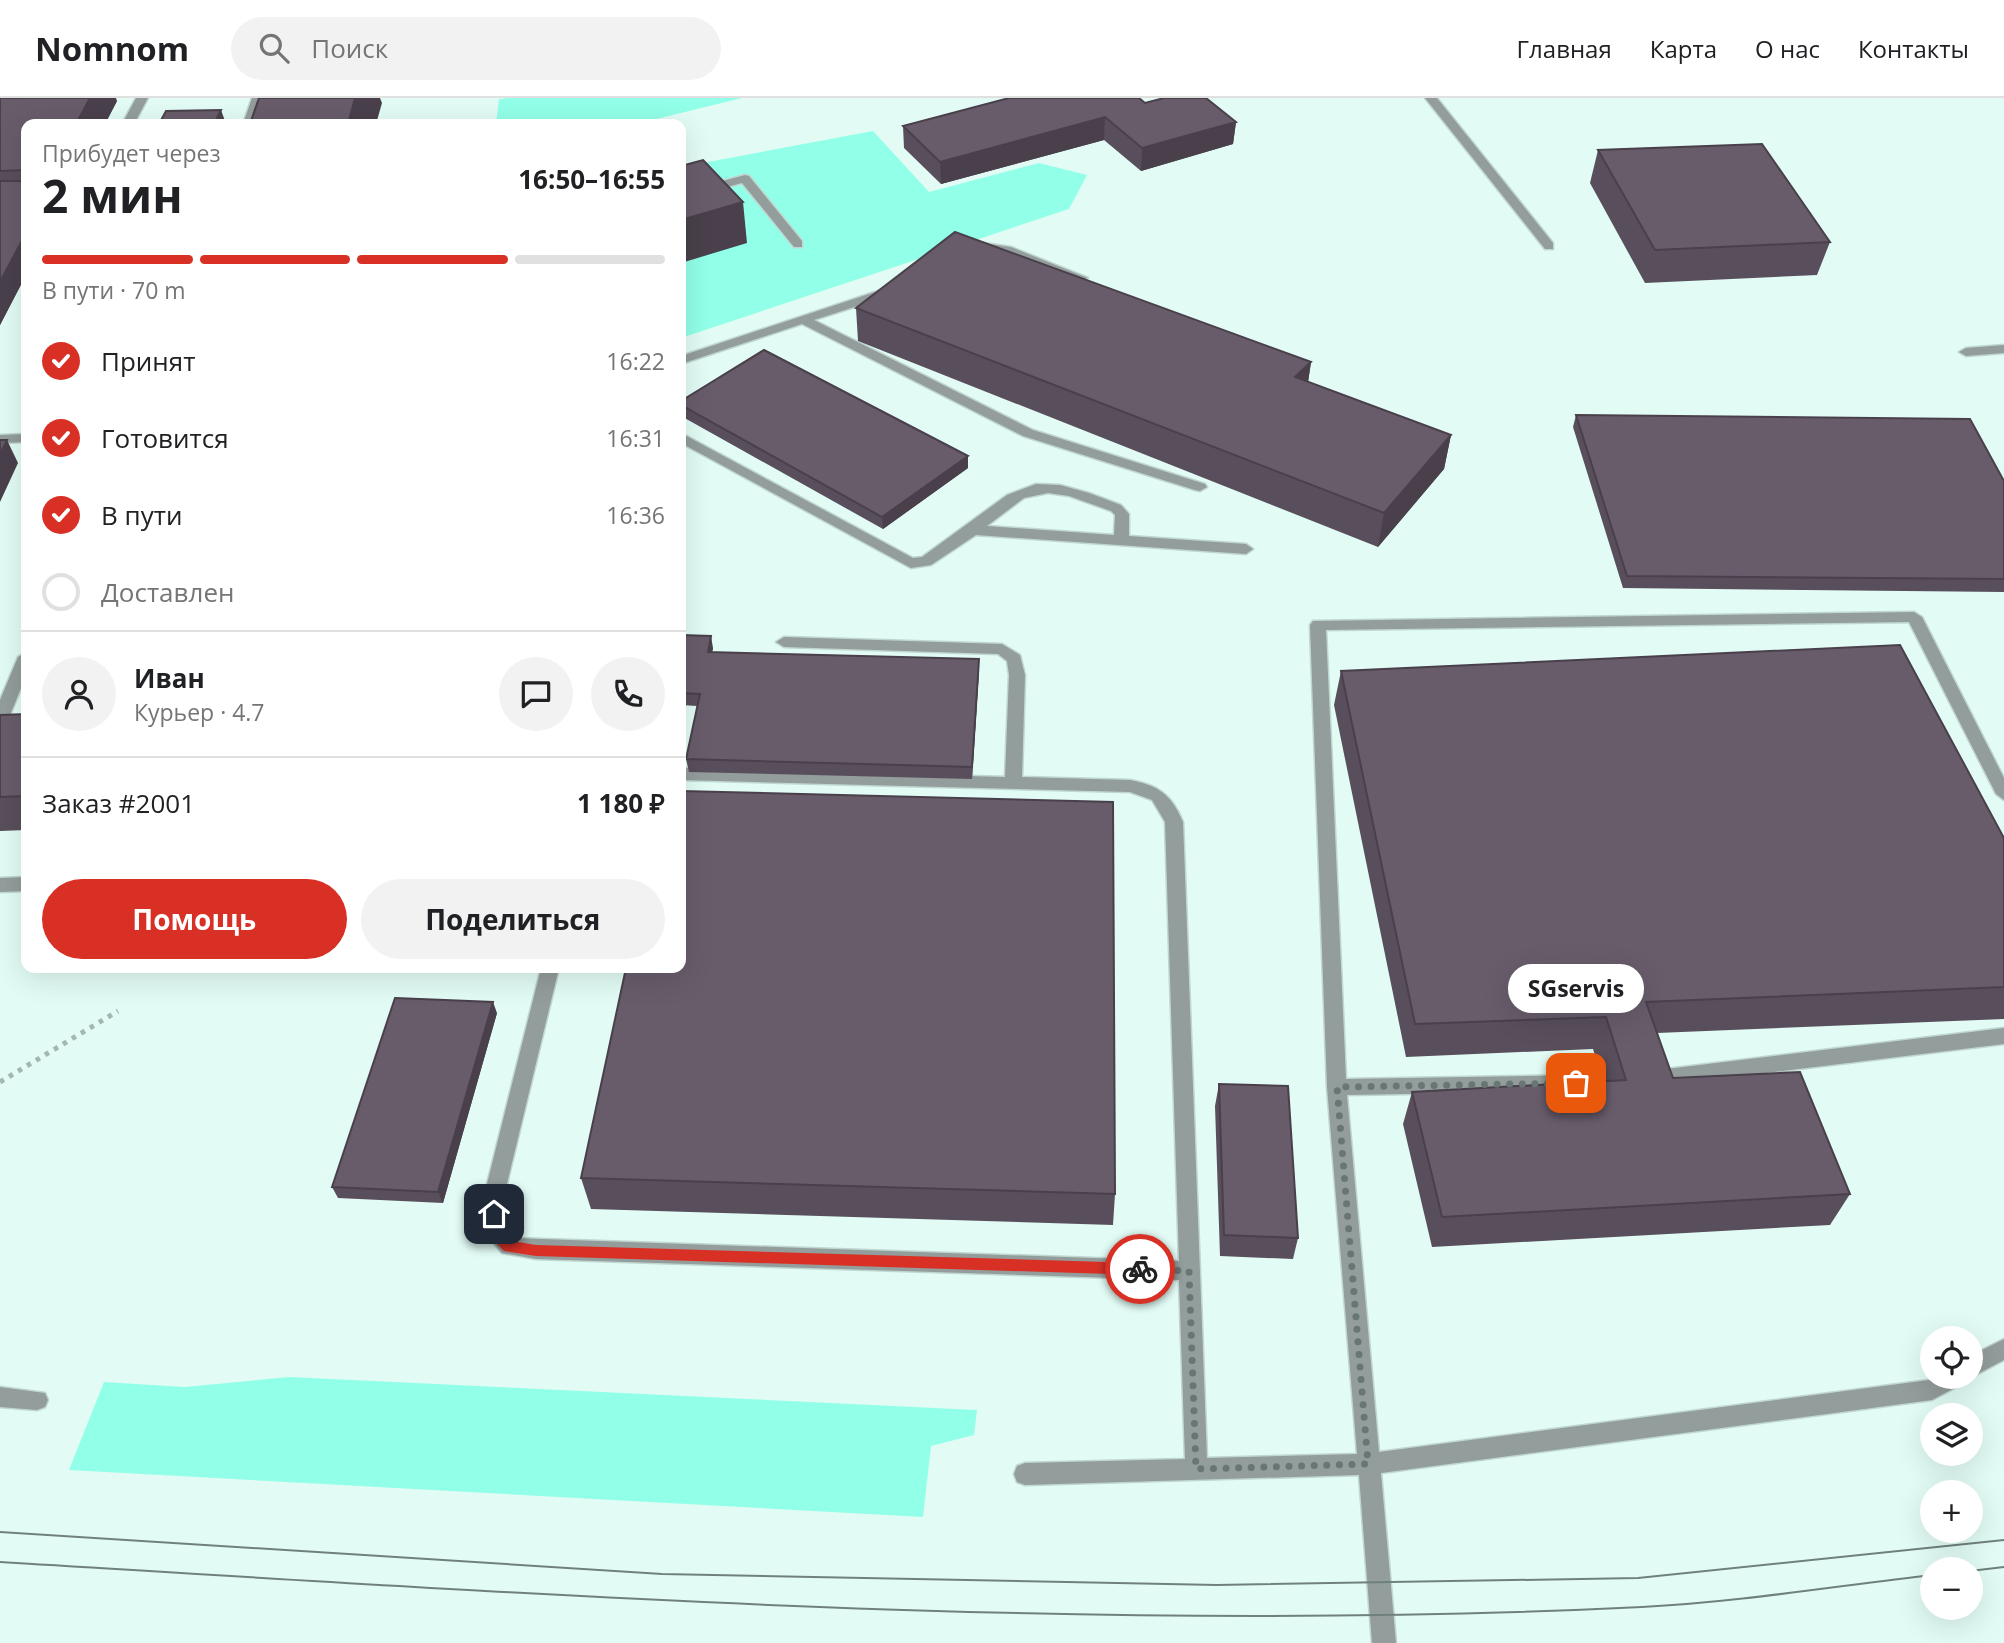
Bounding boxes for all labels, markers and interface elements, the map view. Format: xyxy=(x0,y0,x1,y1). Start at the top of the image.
search box xyxy=(231,17,721,80)
text: Nomnom xyxy=(35,26,189,71)
icon: search xyxy=(255,29,293,67)
text: Поиск xyxy=(311,30,388,66)
text: Главная xyxy=(1517,32,1612,65)
text: Карта xyxy=(1650,32,1717,65)
text: О нас xyxy=(1755,32,1820,65)
text: Контакты xyxy=(1858,32,1969,65)
text: Прибудет через xyxy=(42,137,221,169)
text: 16:50–16:55 xyxy=(518,161,665,197)
text: 2 мин xyxy=(42,164,183,226)
text: В пути · 70 m xyxy=(42,274,186,306)
icon: check xyxy=(42,342,80,380)
text: Принят xyxy=(101,343,195,379)
text: 16:22 xyxy=(606,345,665,377)
icon: check xyxy=(42,419,80,457)
text: Готовится xyxy=(101,420,229,456)
text: 16:31 xyxy=(606,422,665,454)
icon: check xyxy=(42,496,80,534)
text: В пути xyxy=(101,497,182,533)
text: 16:36 xyxy=(606,499,665,531)
text: Доставлен xyxy=(101,574,234,610)
button: person xyxy=(42,657,116,731)
button: chat xyxy=(499,657,573,731)
button: phone xyxy=(591,657,665,731)
text: Иван xyxy=(134,660,205,696)
text: Курьер · 4.7 xyxy=(134,696,265,728)
text: Заказ #2001 xyxy=(42,785,195,821)
text: 1 180 ₽ xyxy=(577,785,665,821)
button: Помощь xyxy=(42,879,347,959)
button: Поделиться xyxy=(361,879,665,959)
callout: SGservis xyxy=(1508,964,1644,1013)
text: SGservis xyxy=(1528,972,1624,1004)
pin xyxy=(1546,1053,1606,1113)
icon: bag xyxy=(1557,1064,1595,1102)
pin xyxy=(464,1184,524,1244)
icon: home xyxy=(475,1195,513,1233)
courier xyxy=(1105,1234,1175,1304)
icon: bike xyxy=(1121,1250,1159,1288)
map controls xyxy=(1920,1326,1983,1620)
button: locate xyxy=(1920,1326,1983,1389)
button: layers xyxy=(1920,1403,1983,1466)
button: + xyxy=(1920,1480,1983,1543)
button: − xyxy=(1920,1557,1983,1620)

